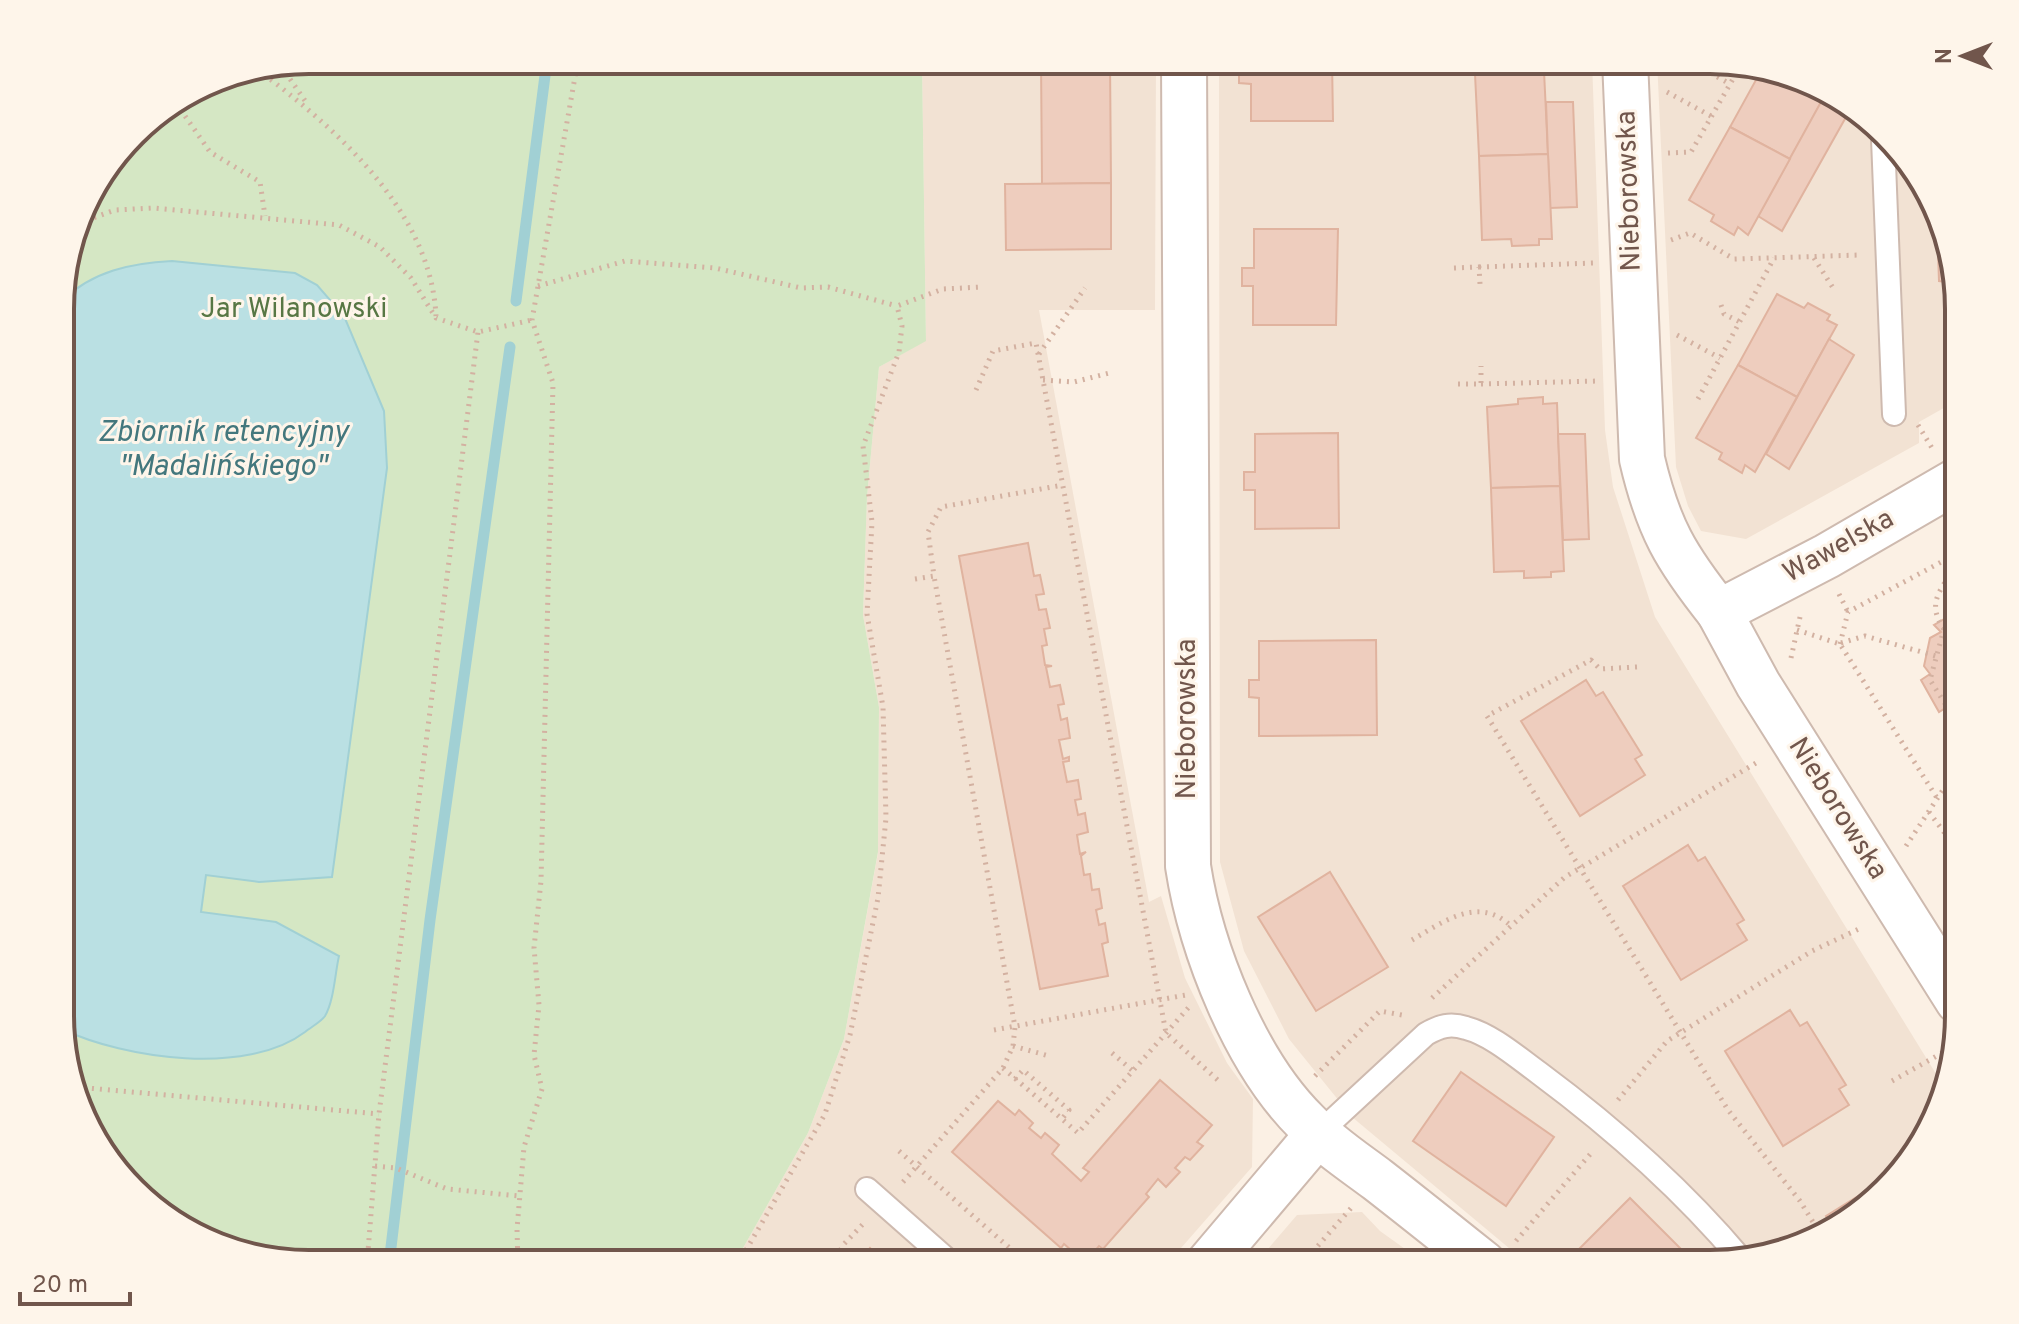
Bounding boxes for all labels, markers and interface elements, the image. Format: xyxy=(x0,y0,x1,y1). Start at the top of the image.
north arrow xyxy=(1923,16,2003,96)
text: N xyxy=(1932,48,1959,64)
street label: Nieborowska xyxy=(1609,110,1651,272)
park label: Jar Wilanowski xyxy=(201,292,387,328)
water label: Zbiornik retencyjny "Madalińskiego" xyxy=(98,415,351,486)
street label: Wawelska xyxy=(1777,502,1901,592)
street label: Nieborowska xyxy=(1170,638,1206,800)
street label: Nieborowska xyxy=(1779,731,1895,887)
scale bar xyxy=(20,1256,130,1306)
text: 20 m xyxy=(32,1271,88,1301)

